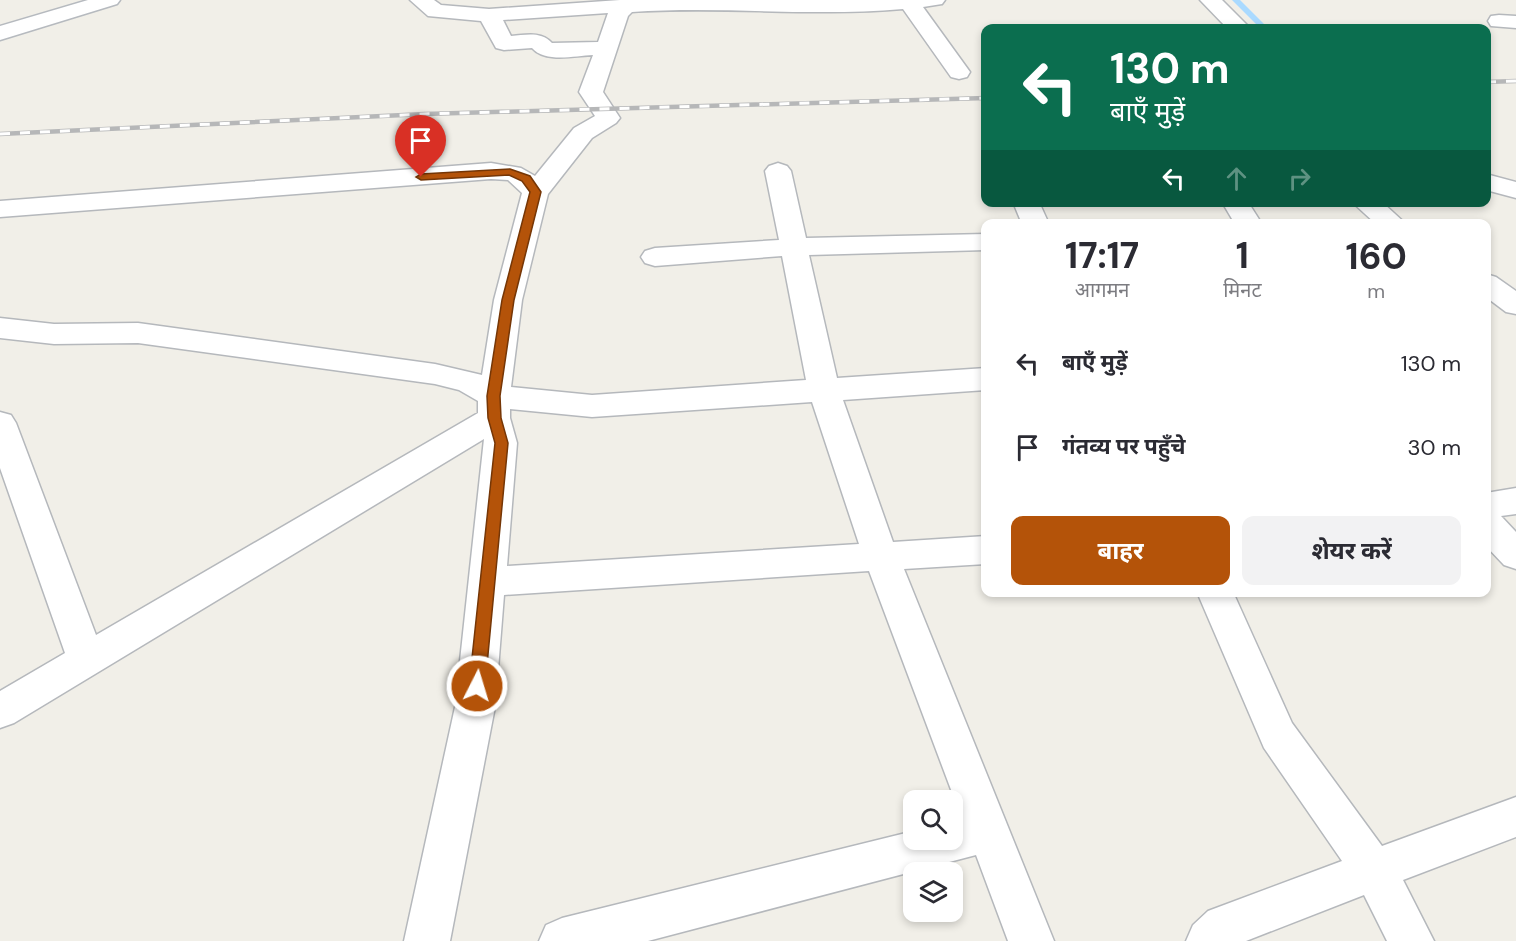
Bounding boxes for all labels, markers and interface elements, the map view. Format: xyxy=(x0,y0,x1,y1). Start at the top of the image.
text: 130 m xyxy=(1110,41,1230,96)
icon: left xyxy=(1011,48,1089,126)
text: बाएँ मुड़ें xyxy=(1110,94,1185,129)
pin xyxy=(395,115,446,177)
icon: arrive xyxy=(404,124,437,157)
icon: left xyxy=(1157,162,1190,195)
icon: ahead xyxy=(1220,162,1253,195)
icon: right xyxy=(1283,162,1316,195)
text: 17:17 xyxy=(1065,232,1139,279)
text: 1 xyxy=(1236,232,1249,279)
text: 160 xyxy=(1346,233,1407,280)
text: आगमन xyxy=(1075,277,1129,303)
text: मिनट xyxy=(1223,277,1262,303)
text: m xyxy=(1367,278,1385,304)
icon: left xyxy=(1011,347,1044,380)
text: बाएँ मुड़ें xyxy=(1062,348,1128,377)
text: 130 m xyxy=(1401,349,1461,378)
icon: arrive xyxy=(1011,431,1044,464)
text: गंतव्य पर पहुँचे xyxy=(1062,432,1185,461)
text: 30 m xyxy=(1407,433,1461,462)
button: बाहर xyxy=(1011,516,1230,585)
button: शेयर करें xyxy=(1242,516,1461,585)
position arrow xyxy=(445,654,509,718)
map controls xyxy=(903,790,963,922)
button: search xyxy=(903,790,963,850)
button: layers xyxy=(903,862,963,922)

